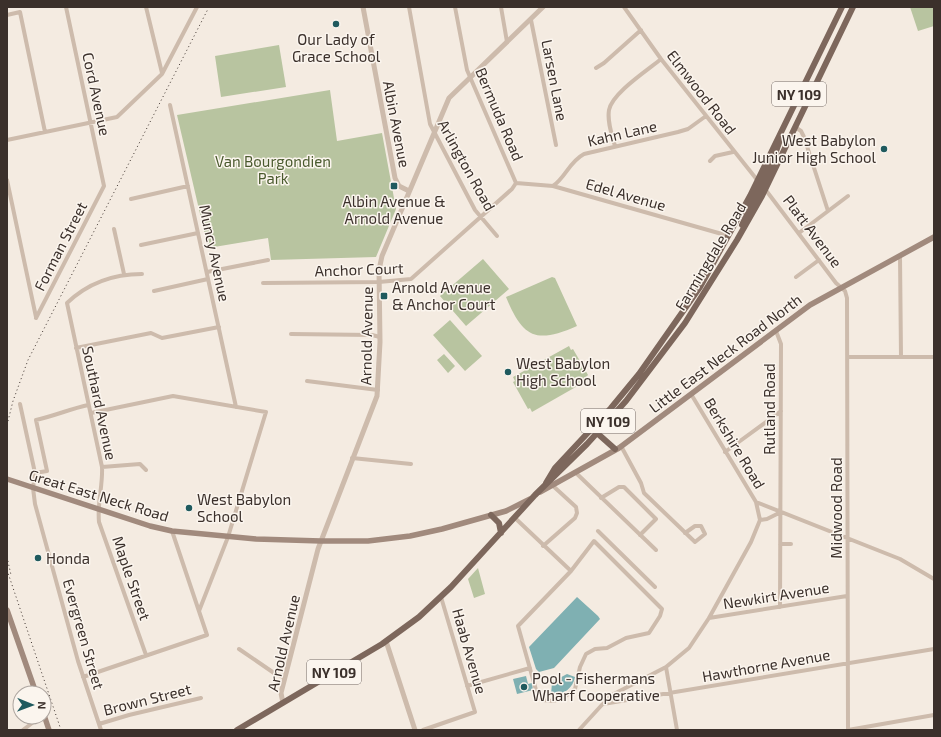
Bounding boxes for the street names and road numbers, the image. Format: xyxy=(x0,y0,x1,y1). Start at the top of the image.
street label: Larsen Lane xyxy=(538,38,572,122)
street label: Elmwood Road xyxy=(664,46,740,138)
street label: Cord Avenue xyxy=(79,51,115,137)
street label: Bermuda Road xyxy=(472,65,528,163)
street label: Albin Avenue xyxy=(380,79,414,169)
road number: NY 109 xyxy=(772,82,826,106)
street label: Arlington Road xyxy=(435,116,499,214)
street label: Kahn Lane xyxy=(586,116,658,150)
street label: Edel Avenue xyxy=(584,174,668,214)
street label: Platt Avenue xyxy=(780,191,846,271)
street label: Forman Street xyxy=(30,198,90,294)
street label: Farmingdale Road xyxy=(671,199,749,313)
street label: Muncy Avenue xyxy=(196,203,234,303)
street label: Anchor Court xyxy=(314,258,404,280)
street label: Arnold Avenue xyxy=(356,286,376,386)
street label: Little East Neck Road North xyxy=(645,290,805,416)
street label: Southard Avenue xyxy=(79,344,121,462)
street label: Rutland Road xyxy=(760,363,778,455)
street label: Berkshire Road xyxy=(701,394,769,492)
road number: NY 109 xyxy=(581,409,635,433)
street label: Midwood Road xyxy=(827,457,845,559)
street label: Great East Neck Road xyxy=(27,465,171,525)
street label: Maple Street xyxy=(109,534,155,623)
street label: Evergreen Street xyxy=(60,577,108,692)
street label: Newkirt Avenue xyxy=(722,578,830,612)
street label: Arnold Avenue xyxy=(263,593,303,693)
street label: Haab Avenue xyxy=(449,606,491,696)
street label: Hawthorne Avenue xyxy=(701,645,831,685)
road number: NY 109 xyxy=(307,660,361,684)
street label: Brown Street xyxy=(101,679,193,719)

